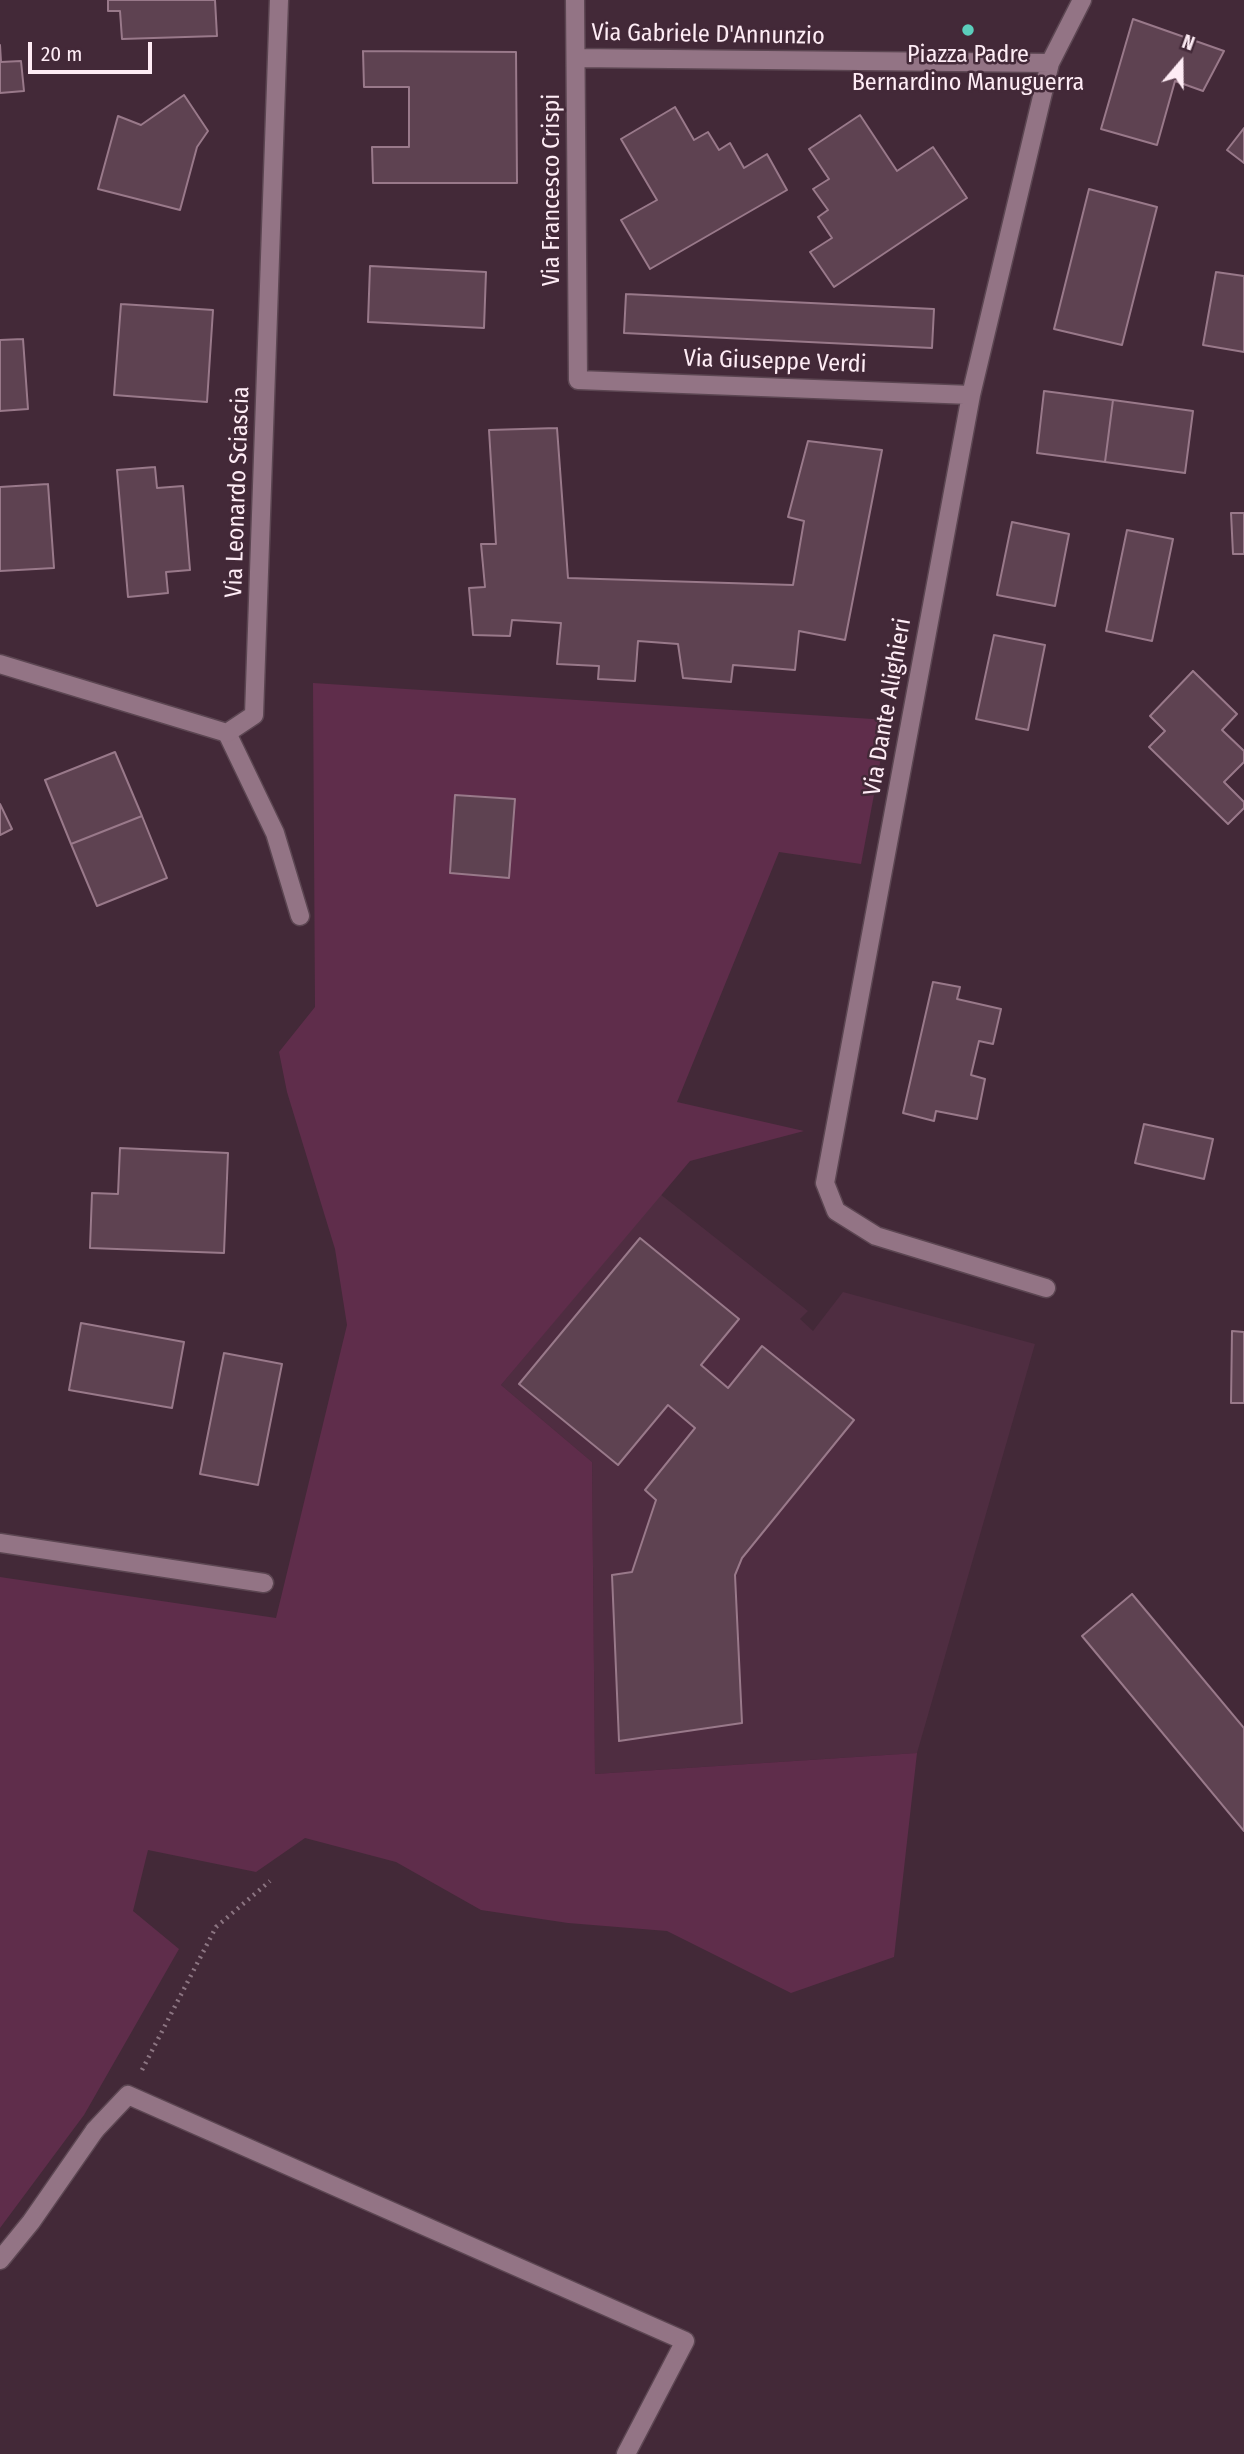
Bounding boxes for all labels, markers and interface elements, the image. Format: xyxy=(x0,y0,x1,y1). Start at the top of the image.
street label: Via Gabriele D'Annunzio xyxy=(591,19,825,51)
marker: Piazza Padre Bernardino Manuguerra xyxy=(960,22,976,38)
scale bar xyxy=(32,28,156,72)
north arrow xyxy=(1146,28,1216,98)
text: N xyxy=(1179,30,1198,56)
text: 20 m xyxy=(41,41,82,67)
place label: Piazza Padre Bernardino Manuguerra xyxy=(852,41,1084,97)
street label: Via Francesco Crispi xyxy=(538,94,566,286)
street label: Via Giuseppe Verdi xyxy=(683,344,867,380)
street label: Via Leonardo Sciascia xyxy=(220,386,256,598)
street label: Via Dante Alighieri xyxy=(858,616,918,798)

